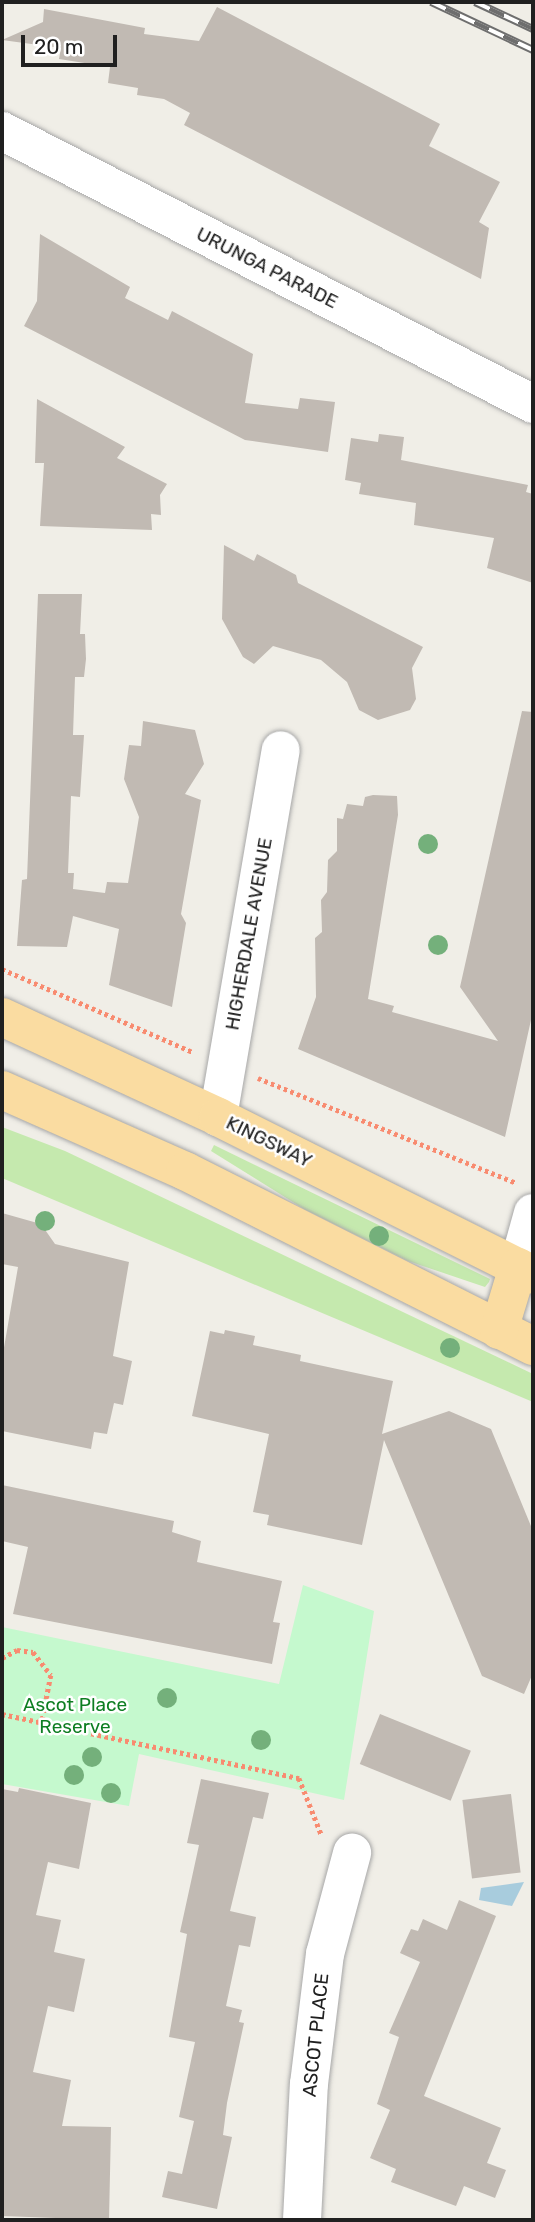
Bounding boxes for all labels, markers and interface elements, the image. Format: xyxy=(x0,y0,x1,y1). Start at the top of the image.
scale bar xyxy=(24,21,121,65)
text: 20 m xyxy=(34,34,83,59)
street label: URUNGA PARADE xyxy=(192,222,342,314)
street label: HIGHERDALE AVENUE xyxy=(221,836,277,1032)
street label: KINGSWAY xyxy=(222,1111,316,1173)
park label: Ascot Place Reserve xyxy=(23,1694,127,1738)
street label: ASCOT PLACE xyxy=(298,1972,334,2098)

